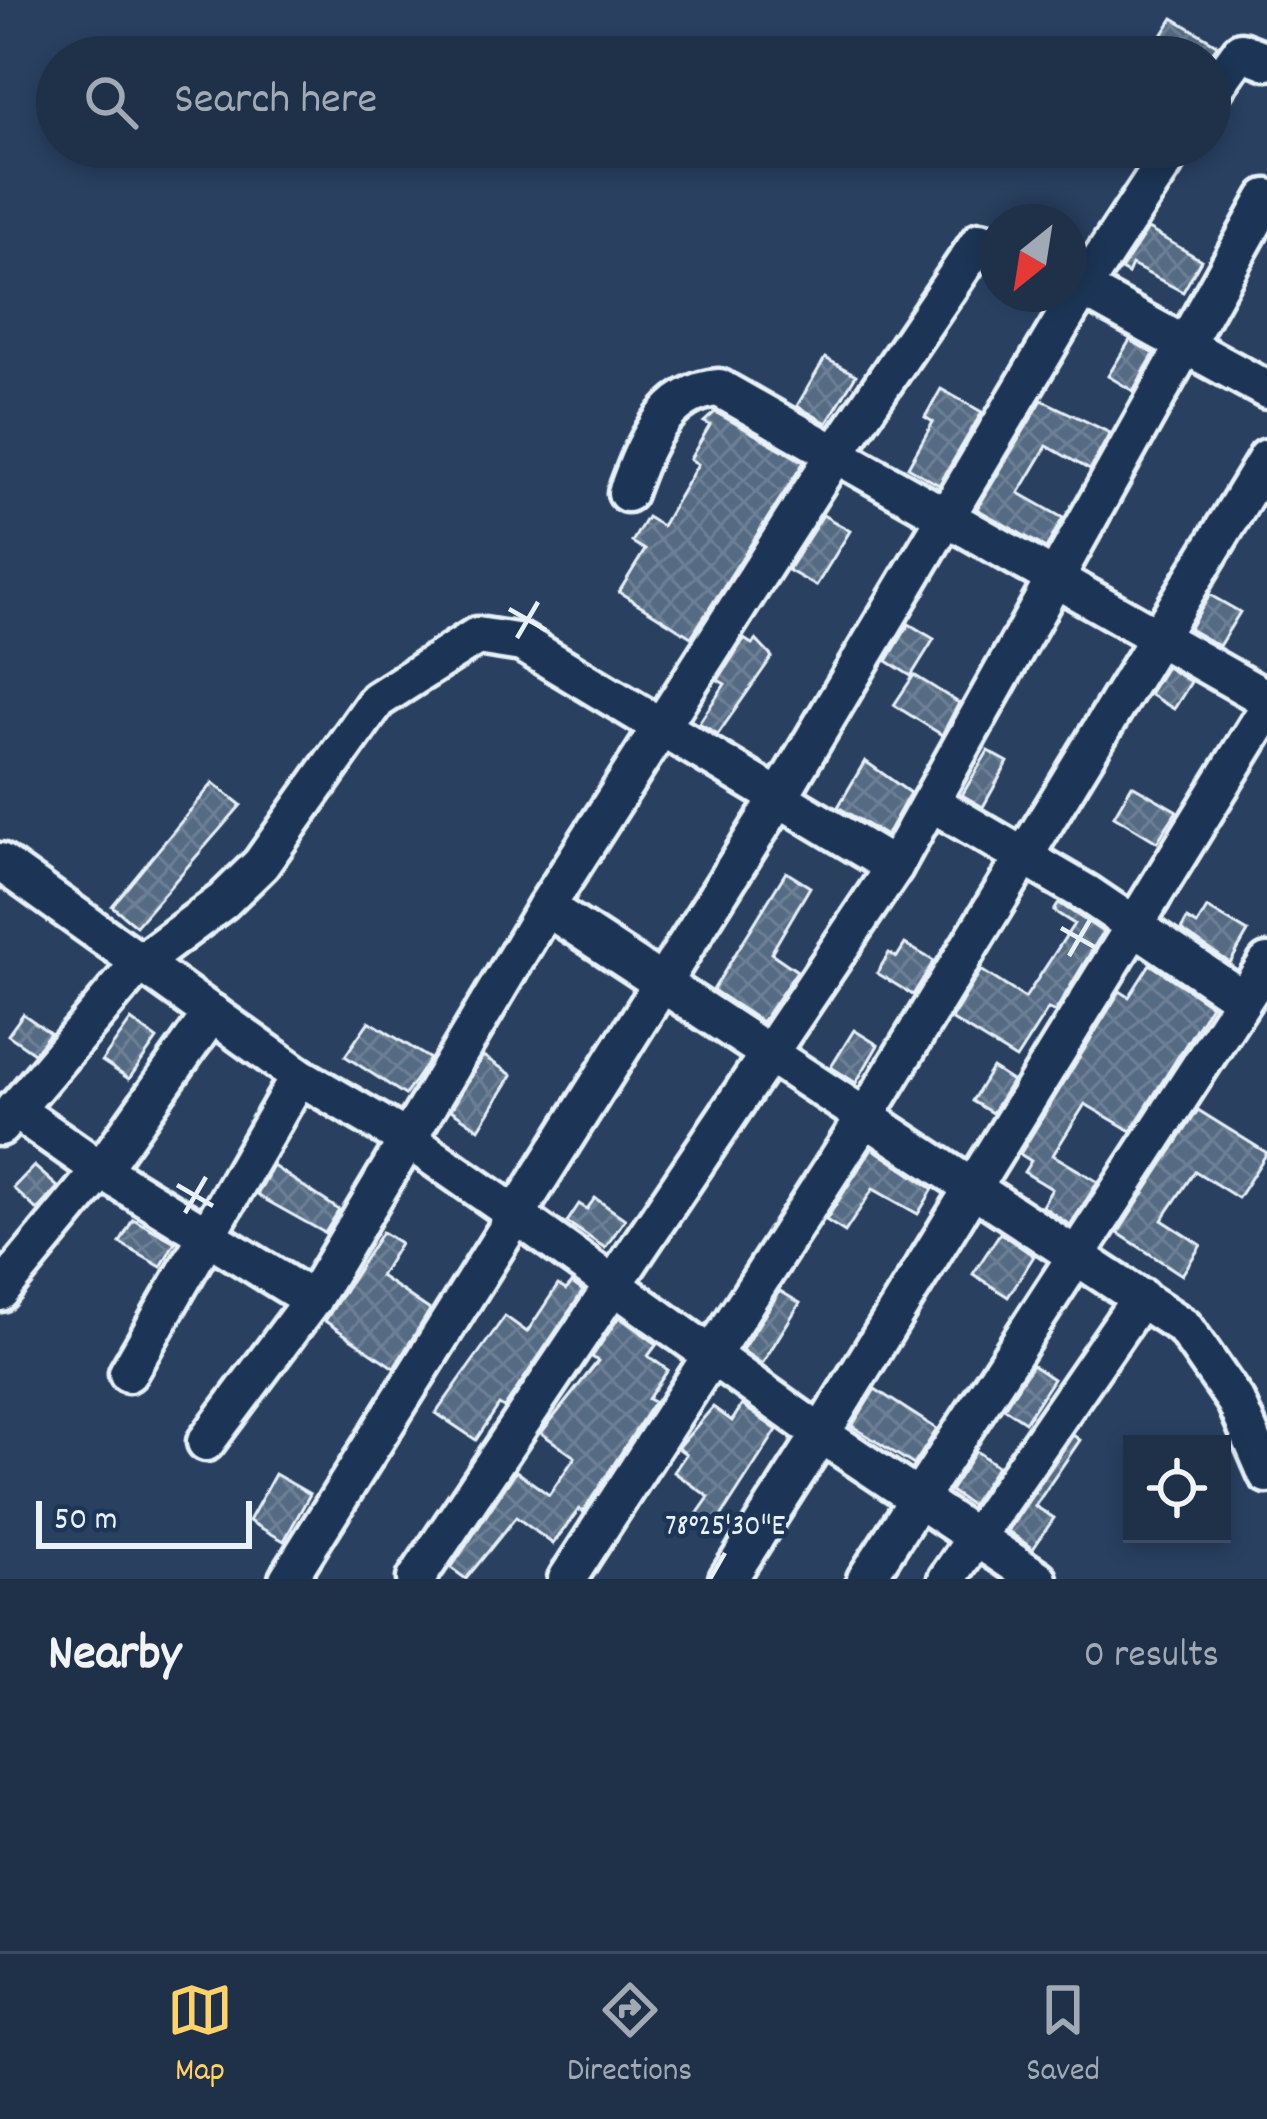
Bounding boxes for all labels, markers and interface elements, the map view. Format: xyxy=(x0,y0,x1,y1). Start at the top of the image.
search box xyxy=(36,36,1231,168)
icon: search xyxy=(78,69,144,135)
text: Search here xyxy=(174,70,377,134)
north arrow xyxy=(979,204,1087,312)
map controls xyxy=(1123,1435,1231,1543)
button: locate xyxy=(1123,1435,1231,1543)
scale bar xyxy=(36,1495,252,1548)
text: 50 m xyxy=(54,1498,118,1545)
text: 78°25'30"E xyxy=(665,1507,785,1550)
text: Nearby xyxy=(48,1621,181,1693)
text: 0 results xyxy=(1084,1630,1219,1685)
tab: Map xyxy=(167,1977,233,2096)
tab: Directions xyxy=(567,1977,692,2096)
tab: Saved xyxy=(1026,1977,1100,2096)

